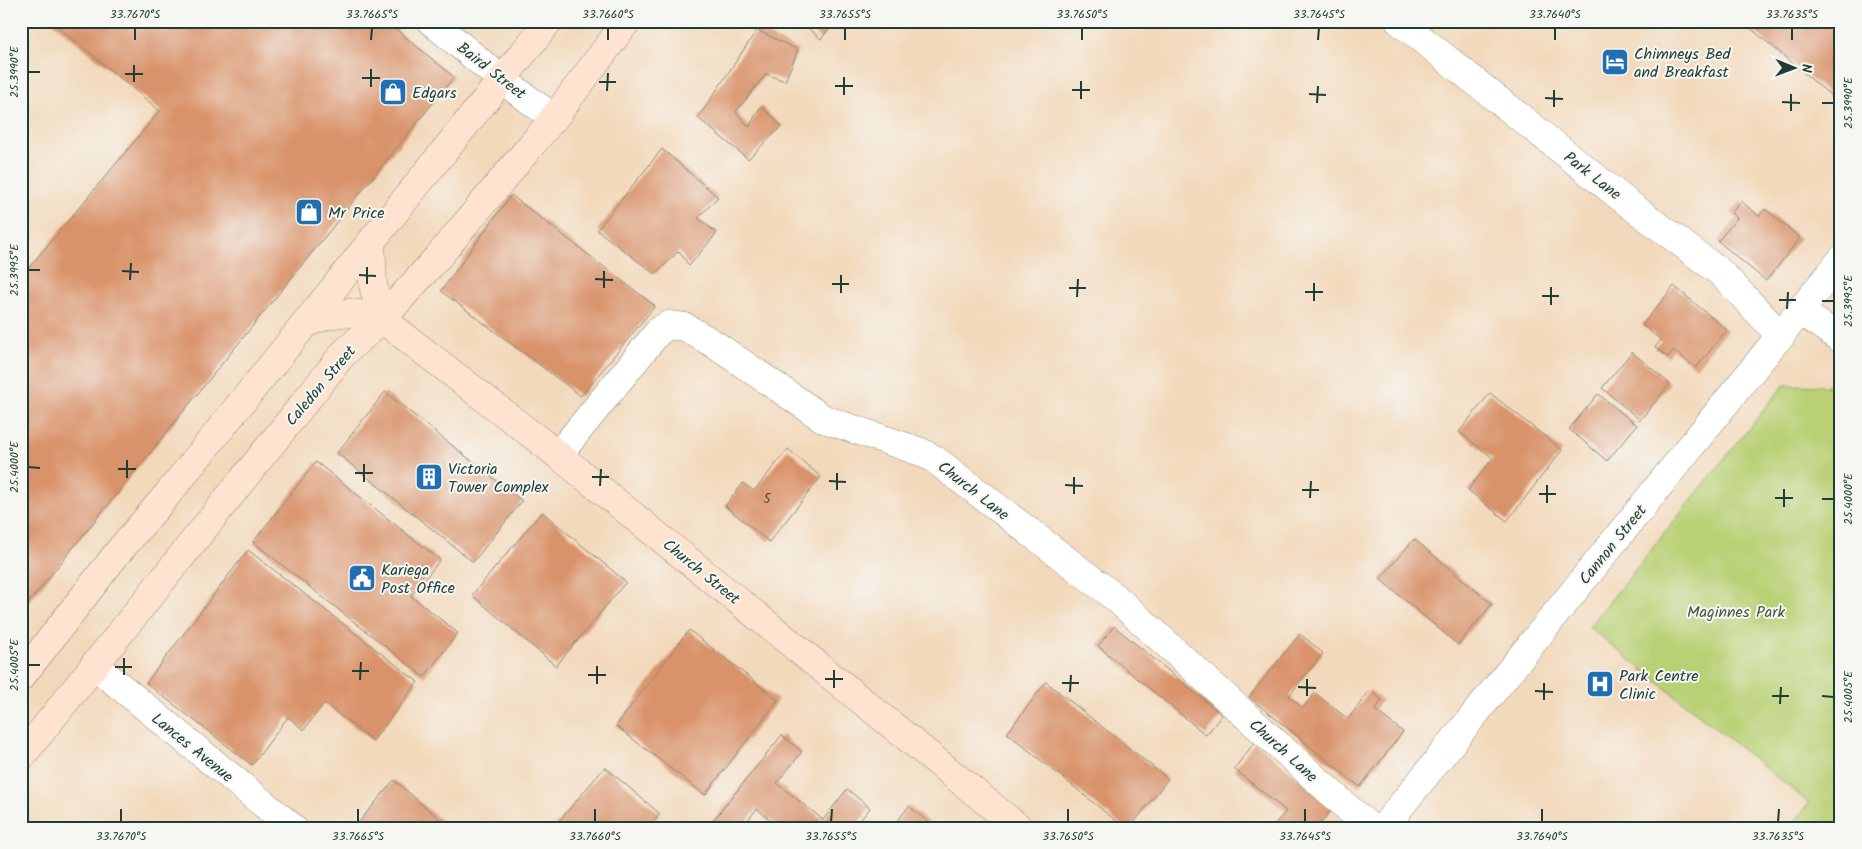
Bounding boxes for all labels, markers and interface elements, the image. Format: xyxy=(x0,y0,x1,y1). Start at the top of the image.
text: 33.7670°S xyxy=(110,5,161,24)
text: 33.7665°S xyxy=(346,5,399,24)
text: 33.7660°S xyxy=(582,5,635,24)
text: 33.7655°S xyxy=(819,5,872,24)
text: 33.7650°S xyxy=(1056,5,1108,24)
text: 33.7645°S xyxy=(1293,5,1346,24)
text: 33.7640°S xyxy=(1529,5,1582,24)
text: 33.7635°S xyxy=(1766,5,1819,24)
street label: Baird Street xyxy=(451,36,532,107)
place label: Chimneys Bed and Breakfast xyxy=(1634,42,1732,85)
north arrow xyxy=(1770,42,1820,92)
text: 25.3990°E xyxy=(5,45,24,98)
hotel icon: Chimneys Bed and Breakfast xyxy=(1600,47,1630,77)
text: N xyxy=(1795,64,1817,73)
text: 25.3990°E xyxy=(1839,76,1858,129)
shop icon: Edgars xyxy=(378,77,408,107)
place label: Edgars xyxy=(412,81,457,106)
street label: Park Lane xyxy=(1558,146,1626,207)
shop icon: Mr Price xyxy=(294,197,324,227)
place label: Mr Price xyxy=(328,201,384,226)
text: 25.3995°E xyxy=(5,243,24,296)
text: 25.3995°E xyxy=(1839,274,1858,327)
street label: Caledon Street xyxy=(280,339,363,432)
text: 25.4000°E xyxy=(5,440,24,493)
street label: Church Lane xyxy=(932,455,1014,527)
place label: Victoria Tower Complex xyxy=(448,457,550,500)
building icon: Victoria Tower Complex xyxy=(414,462,444,492)
text: 25.4000°E xyxy=(1839,472,1858,525)
house number: 5 xyxy=(763,488,772,510)
street label: Cannon Street xyxy=(1573,499,1654,590)
street label: Church Street xyxy=(657,533,746,612)
place label: Kariega Post Office xyxy=(381,558,455,601)
public building icon: Kariega Post Office xyxy=(347,563,377,593)
park label: Maginnes Park xyxy=(1687,600,1785,625)
text: 25.4005°E xyxy=(5,638,24,691)
place label: Park Centre Clinic xyxy=(1619,664,1698,707)
hospital icon: Park Centre Clinic xyxy=(1585,669,1615,699)
text: 25.4005°E xyxy=(1839,670,1858,723)
street label: Lances Avenue xyxy=(146,707,239,789)
street label: Church Lane xyxy=(1243,713,1323,789)
text: 33.7670°S xyxy=(96,827,147,846)
text: 33.7665°S xyxy=(332,827,385,846)
text: 33.7660°S xyxy=(569,827,622,846)
text: 33.7655°S xyxy=(805,827,858,846)
text: 33.7650°S xyxy=(1042,827,1094,846)
text: 33.7645°S xyxy=(1279,827,1332,846)
text: 33.7640°S xyxy=(1516,827,1569,846)
text: 33.7635°S xyxy=(1752,827,1805,846)

